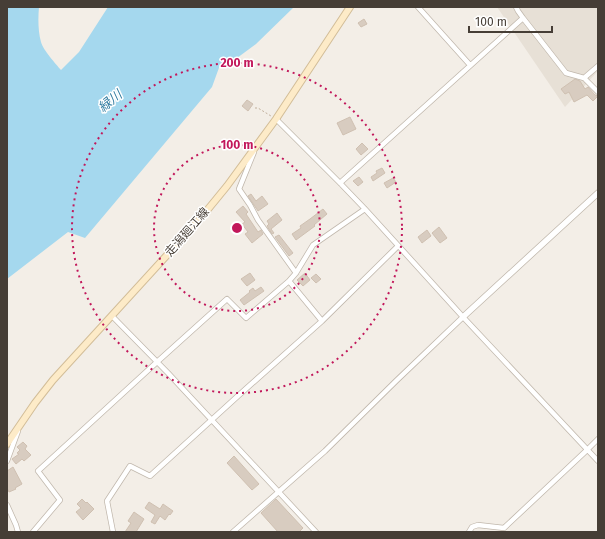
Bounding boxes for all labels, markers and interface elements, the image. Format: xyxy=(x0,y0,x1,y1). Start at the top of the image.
scale bar xyxy=(469,8,552,34)
text: 100 m xyxy=(475,15,507,29)
text: 200 m xyxy=(220,56,254,70)
water label: 緑川 xyxy=(95,86,126,115)
text: 100 m xyxy=(221,138,253,152)
street label: 走潟廻江線 xyxy=(162,205,212,259)
centre of rings xyxy=(230,221,244,235)

